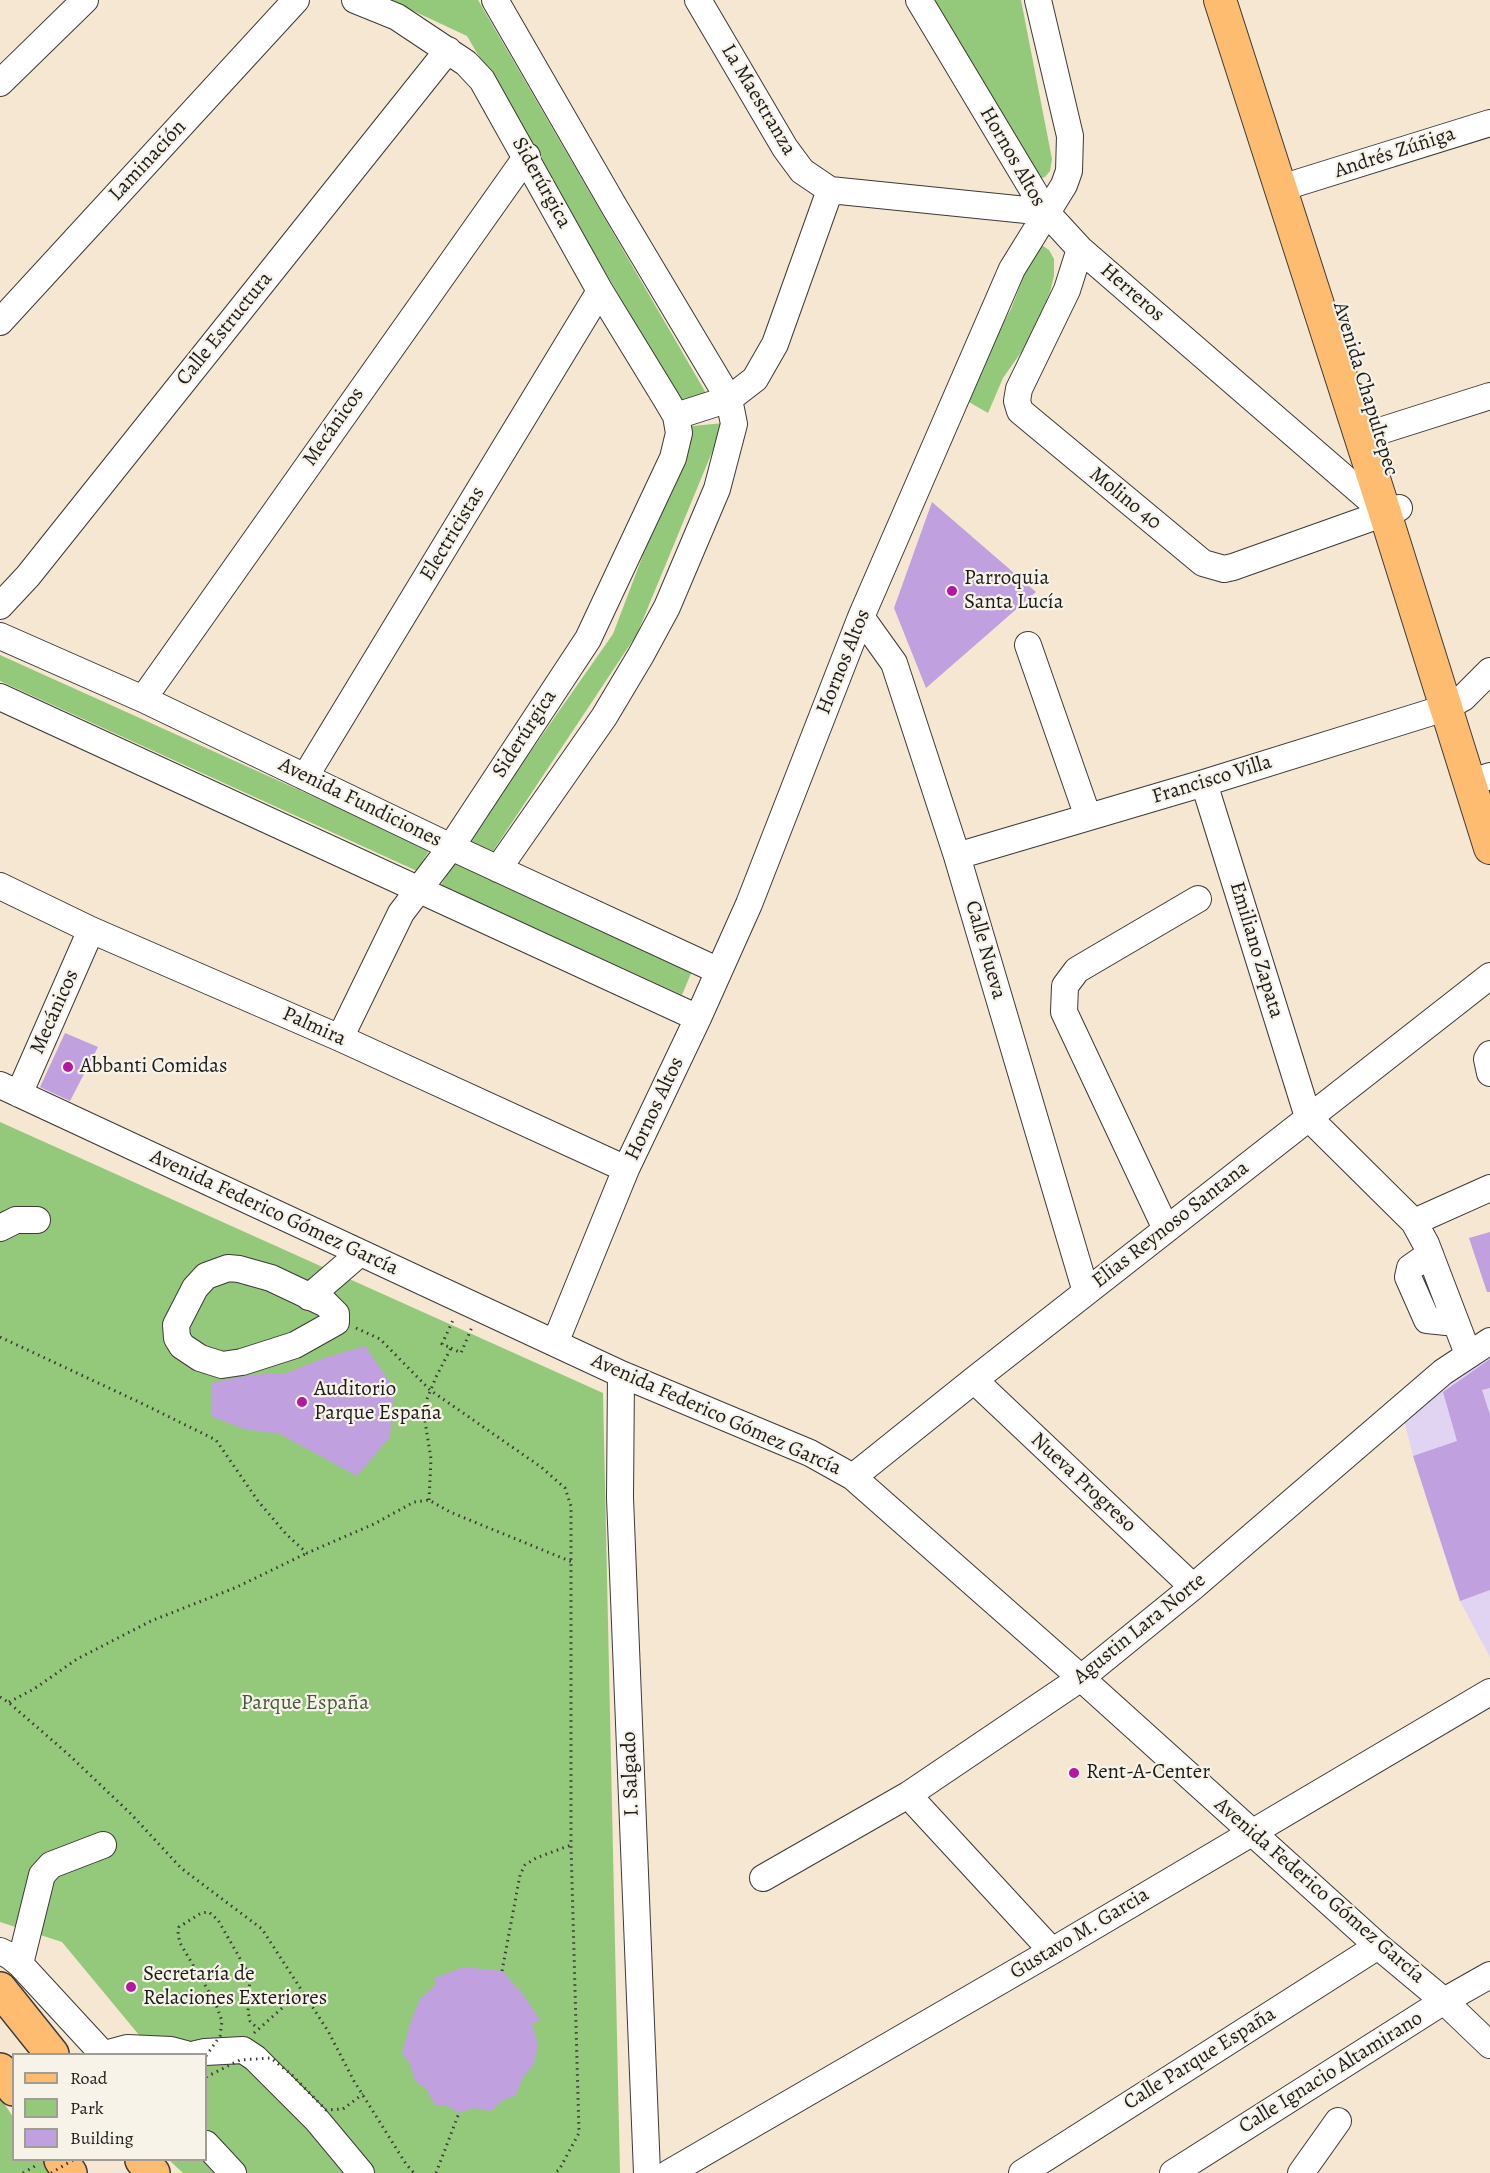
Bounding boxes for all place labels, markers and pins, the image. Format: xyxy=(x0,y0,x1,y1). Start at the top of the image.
place label: Parroquia Santa Lucía xyxy=(964,566,1063,616)
marker: Parroquia Santa Lucía xyxy=(945,584,959,598)
place label: Abbanti Comidas xyxy=(80,1054,228,1080)
marker: Abbanti Comidas xyxy=(61,1060,75,1074)
place label: Auditorio Parque España xyxy=(314,1377,442,1427)
marker: Auditorio Parque España xyxy=(295,1395,309,1409)
place label: Rent-A-Center xyxy=(1086,1760,1210,1786)
marker: Rent-A-Center xyxy=(1067,1766,1081,1780)
place label: Secretaría de Relaciones Exteriores xyxy=(143,1962,327,2012)
marker: Secretaría de Relaciones Exteriores xyxy=(124,1980,138,1994)

